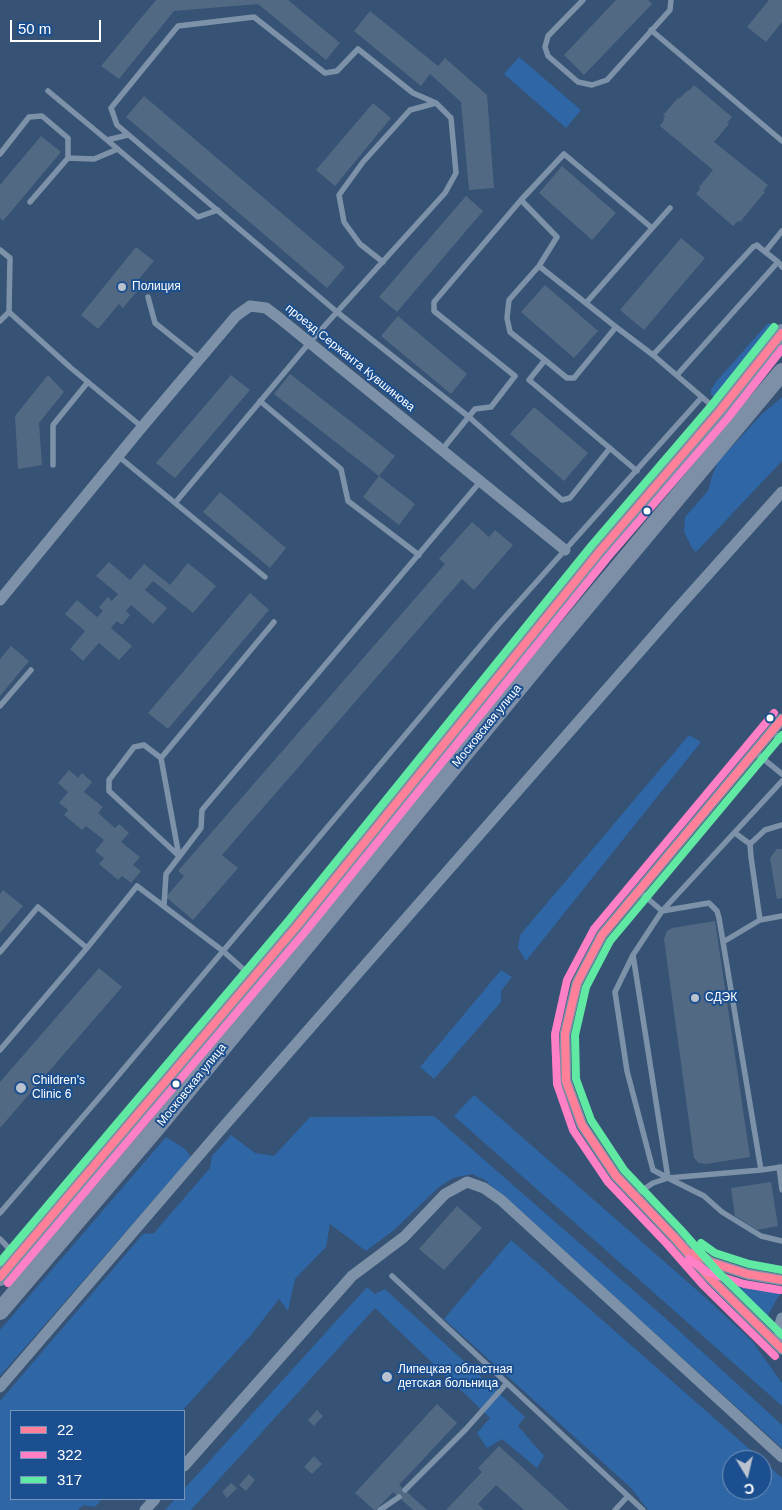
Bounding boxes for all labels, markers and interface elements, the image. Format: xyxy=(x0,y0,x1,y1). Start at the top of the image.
scale bar xyxy=(12,10,104,42)
text: 50 m xyxy=(18,20,51,37)
place label: Полиция xyxy=(132,280,181,294)
marker: Полиция xyxy=(116,281,128,293)
street label: проезд Сержанта Кувшинова xyxy=(282,301,418,415)
unlabelled marker xyxy=(642,506,652,516)
street label: Московская улица xyxy=(449,682,525,770)
unlabelled marker xyxy=(765,713,775,723)
place label: СДЭК xyxy=(705,991,737,1005)
marker: СДЭК xyxy=(689,992,701,1004)
street label: Московская улица xyxy=(154,1041,230,1129)
place label: Children's Clinic 6 xyxy=(32,1074,85,1102)
unlabelled marker xyxy=(171,1079,181,1089)
marker: Children's Clinic 6 xyxy=(14,1081,28,1095)
place label: Липецкая областная детская больница xyxy=(398,1363,513,1391)
marker: Липецкая областная детская больница xyxy=(380,1370,394,1384)
legend xyxy=(10,1410,185,1500)
text: 22 xyxy=(57,1421,74,1438)
text: 322 xyxy=(57,1446,82,1463)
north arrow xyxy=(722,1450,772,1500)
text: 317 xyxy=(57,1471,82,1488)
text: С xyxy=(743,1480,755,1498)

